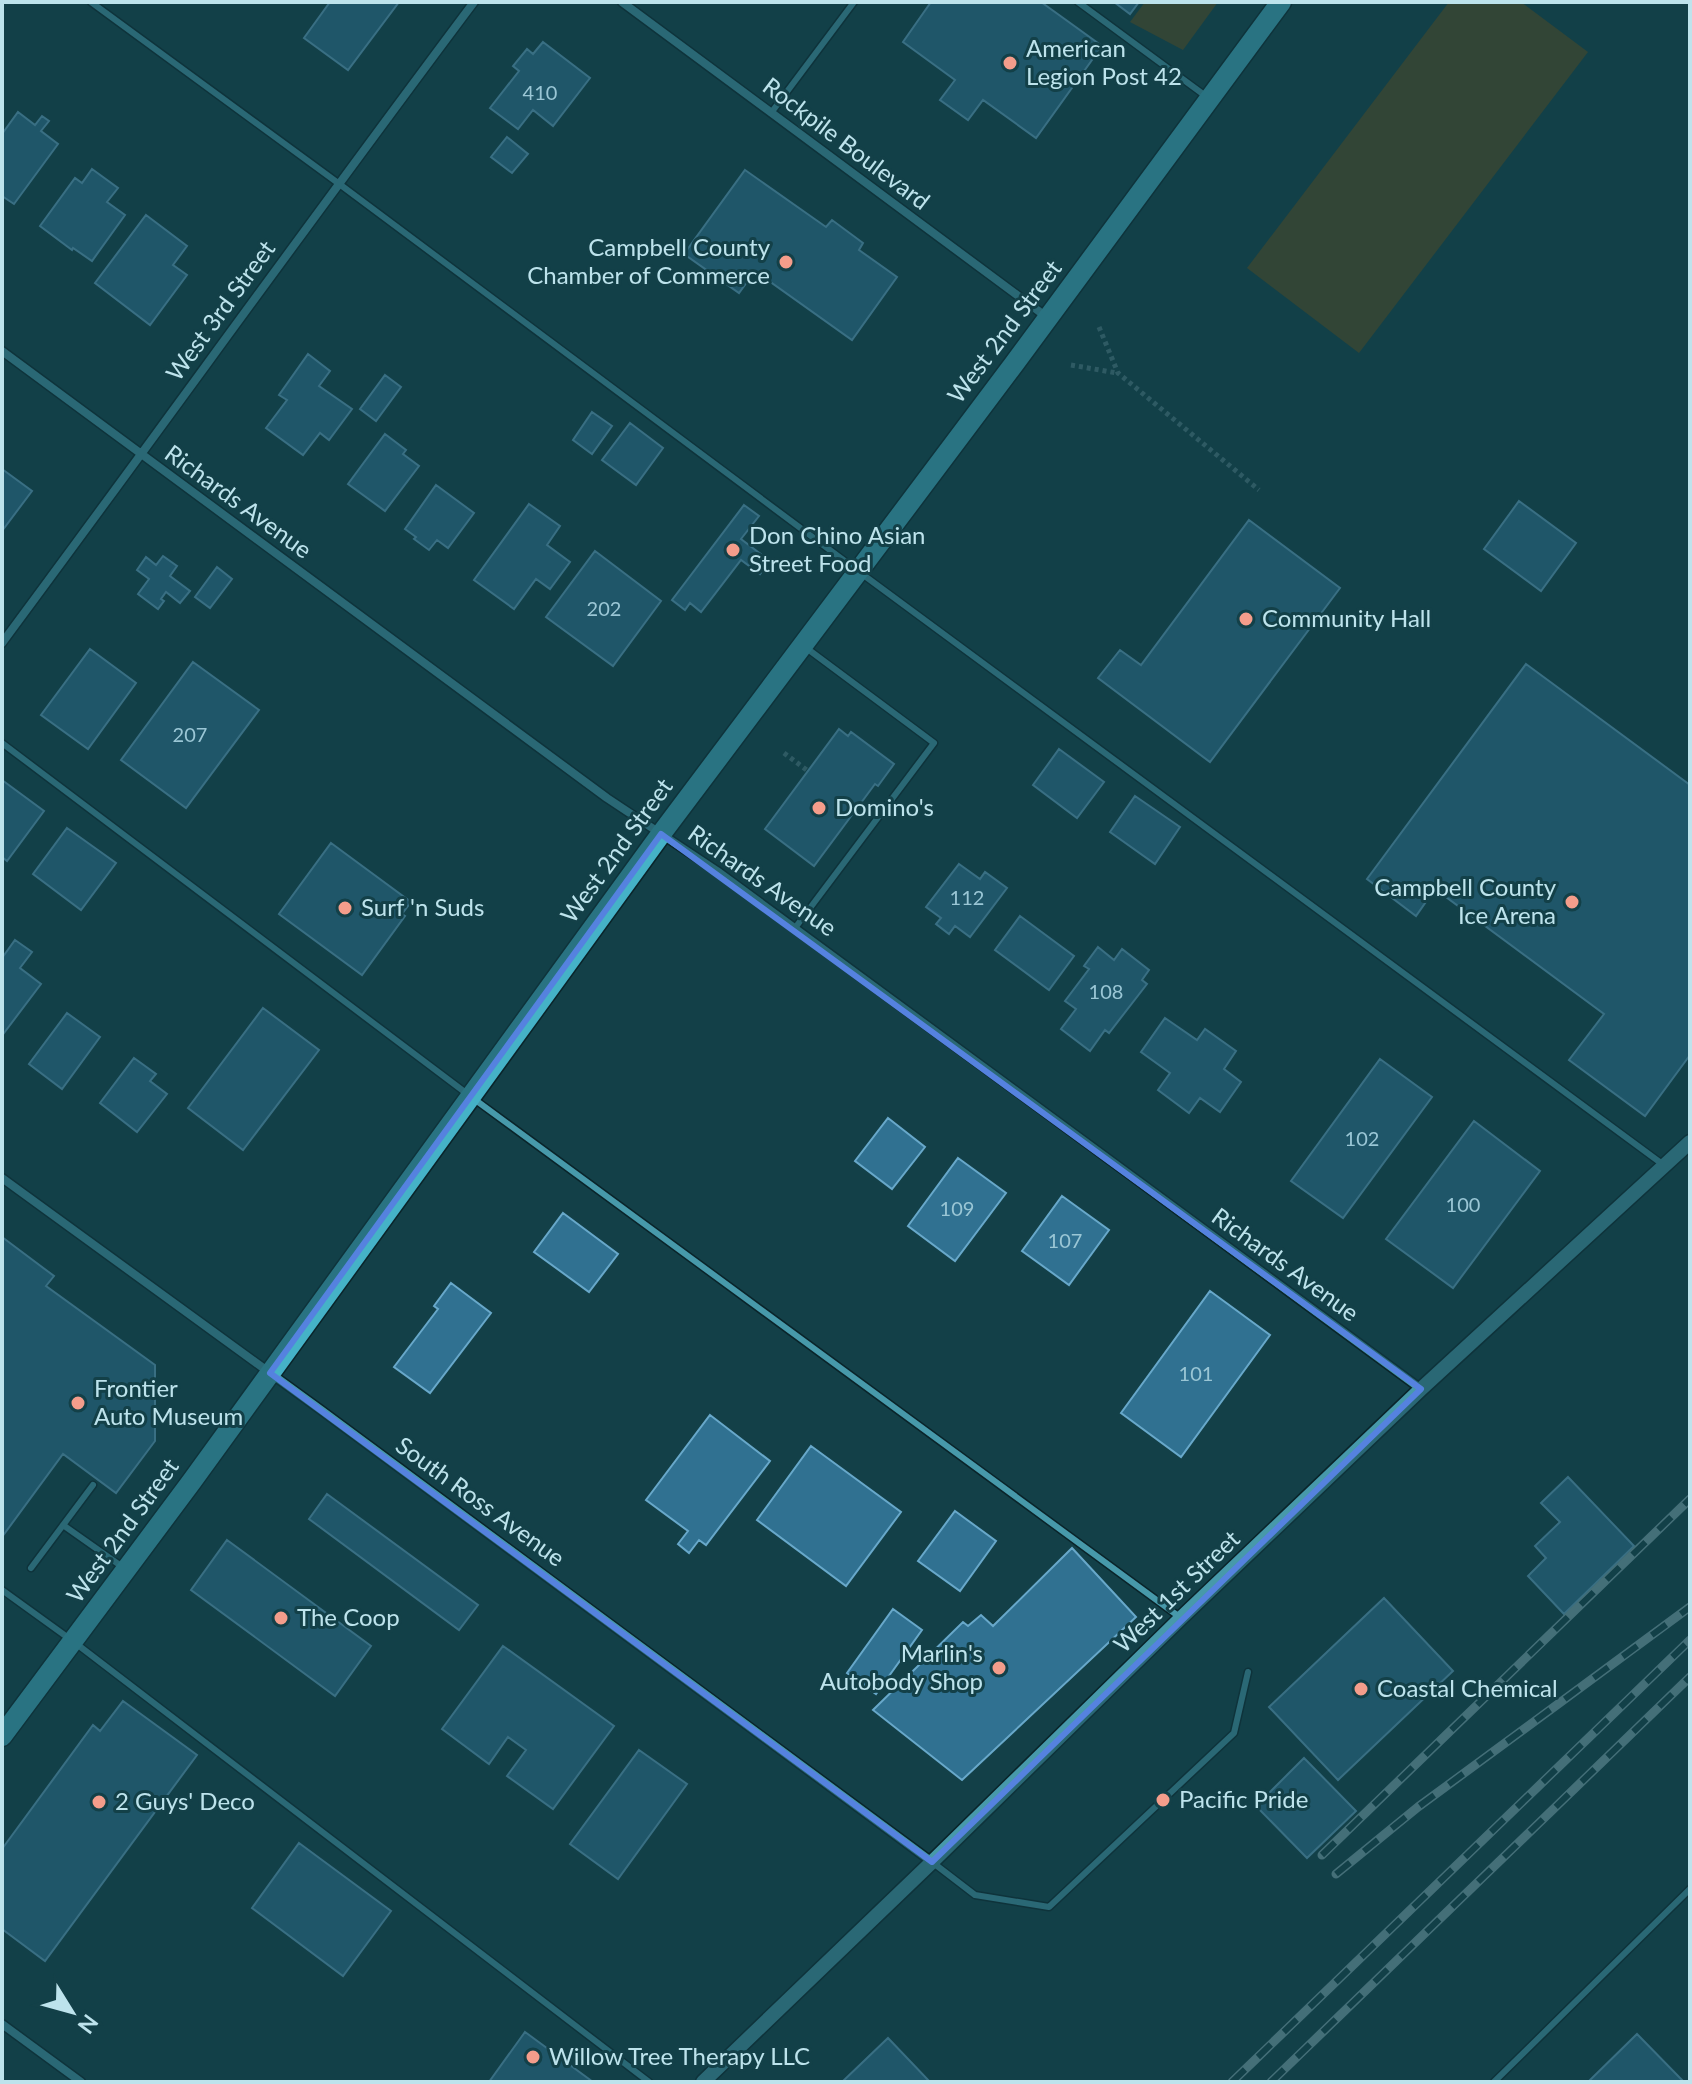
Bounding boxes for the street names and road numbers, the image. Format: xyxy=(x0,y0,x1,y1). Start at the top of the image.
street label: Rockpile Boulevard xyxy=(758,71,936,215)
street label: West 3rd Street xyxy=(159,234,281,386)
street label: West 2nd Street xyxy=(941,254,1067,408)
street label: Richards Avenue xyxy=(160,438,318,564)
street label: West 2nd Street xyxy=(554,772,678,928)
street label: Richards Avenue xyxy=(683,818,843,942)
street label: Richards Avenue xyxy=(1207,1201,1365,1327)
street label: South Ross Avenue xyxy=(391,1430,571,1572)
street label: West 2nd Street xyxy=(60,1452,184,1608)
street label: West 1st Street xyxy=(1107,1523,1245,1658)

